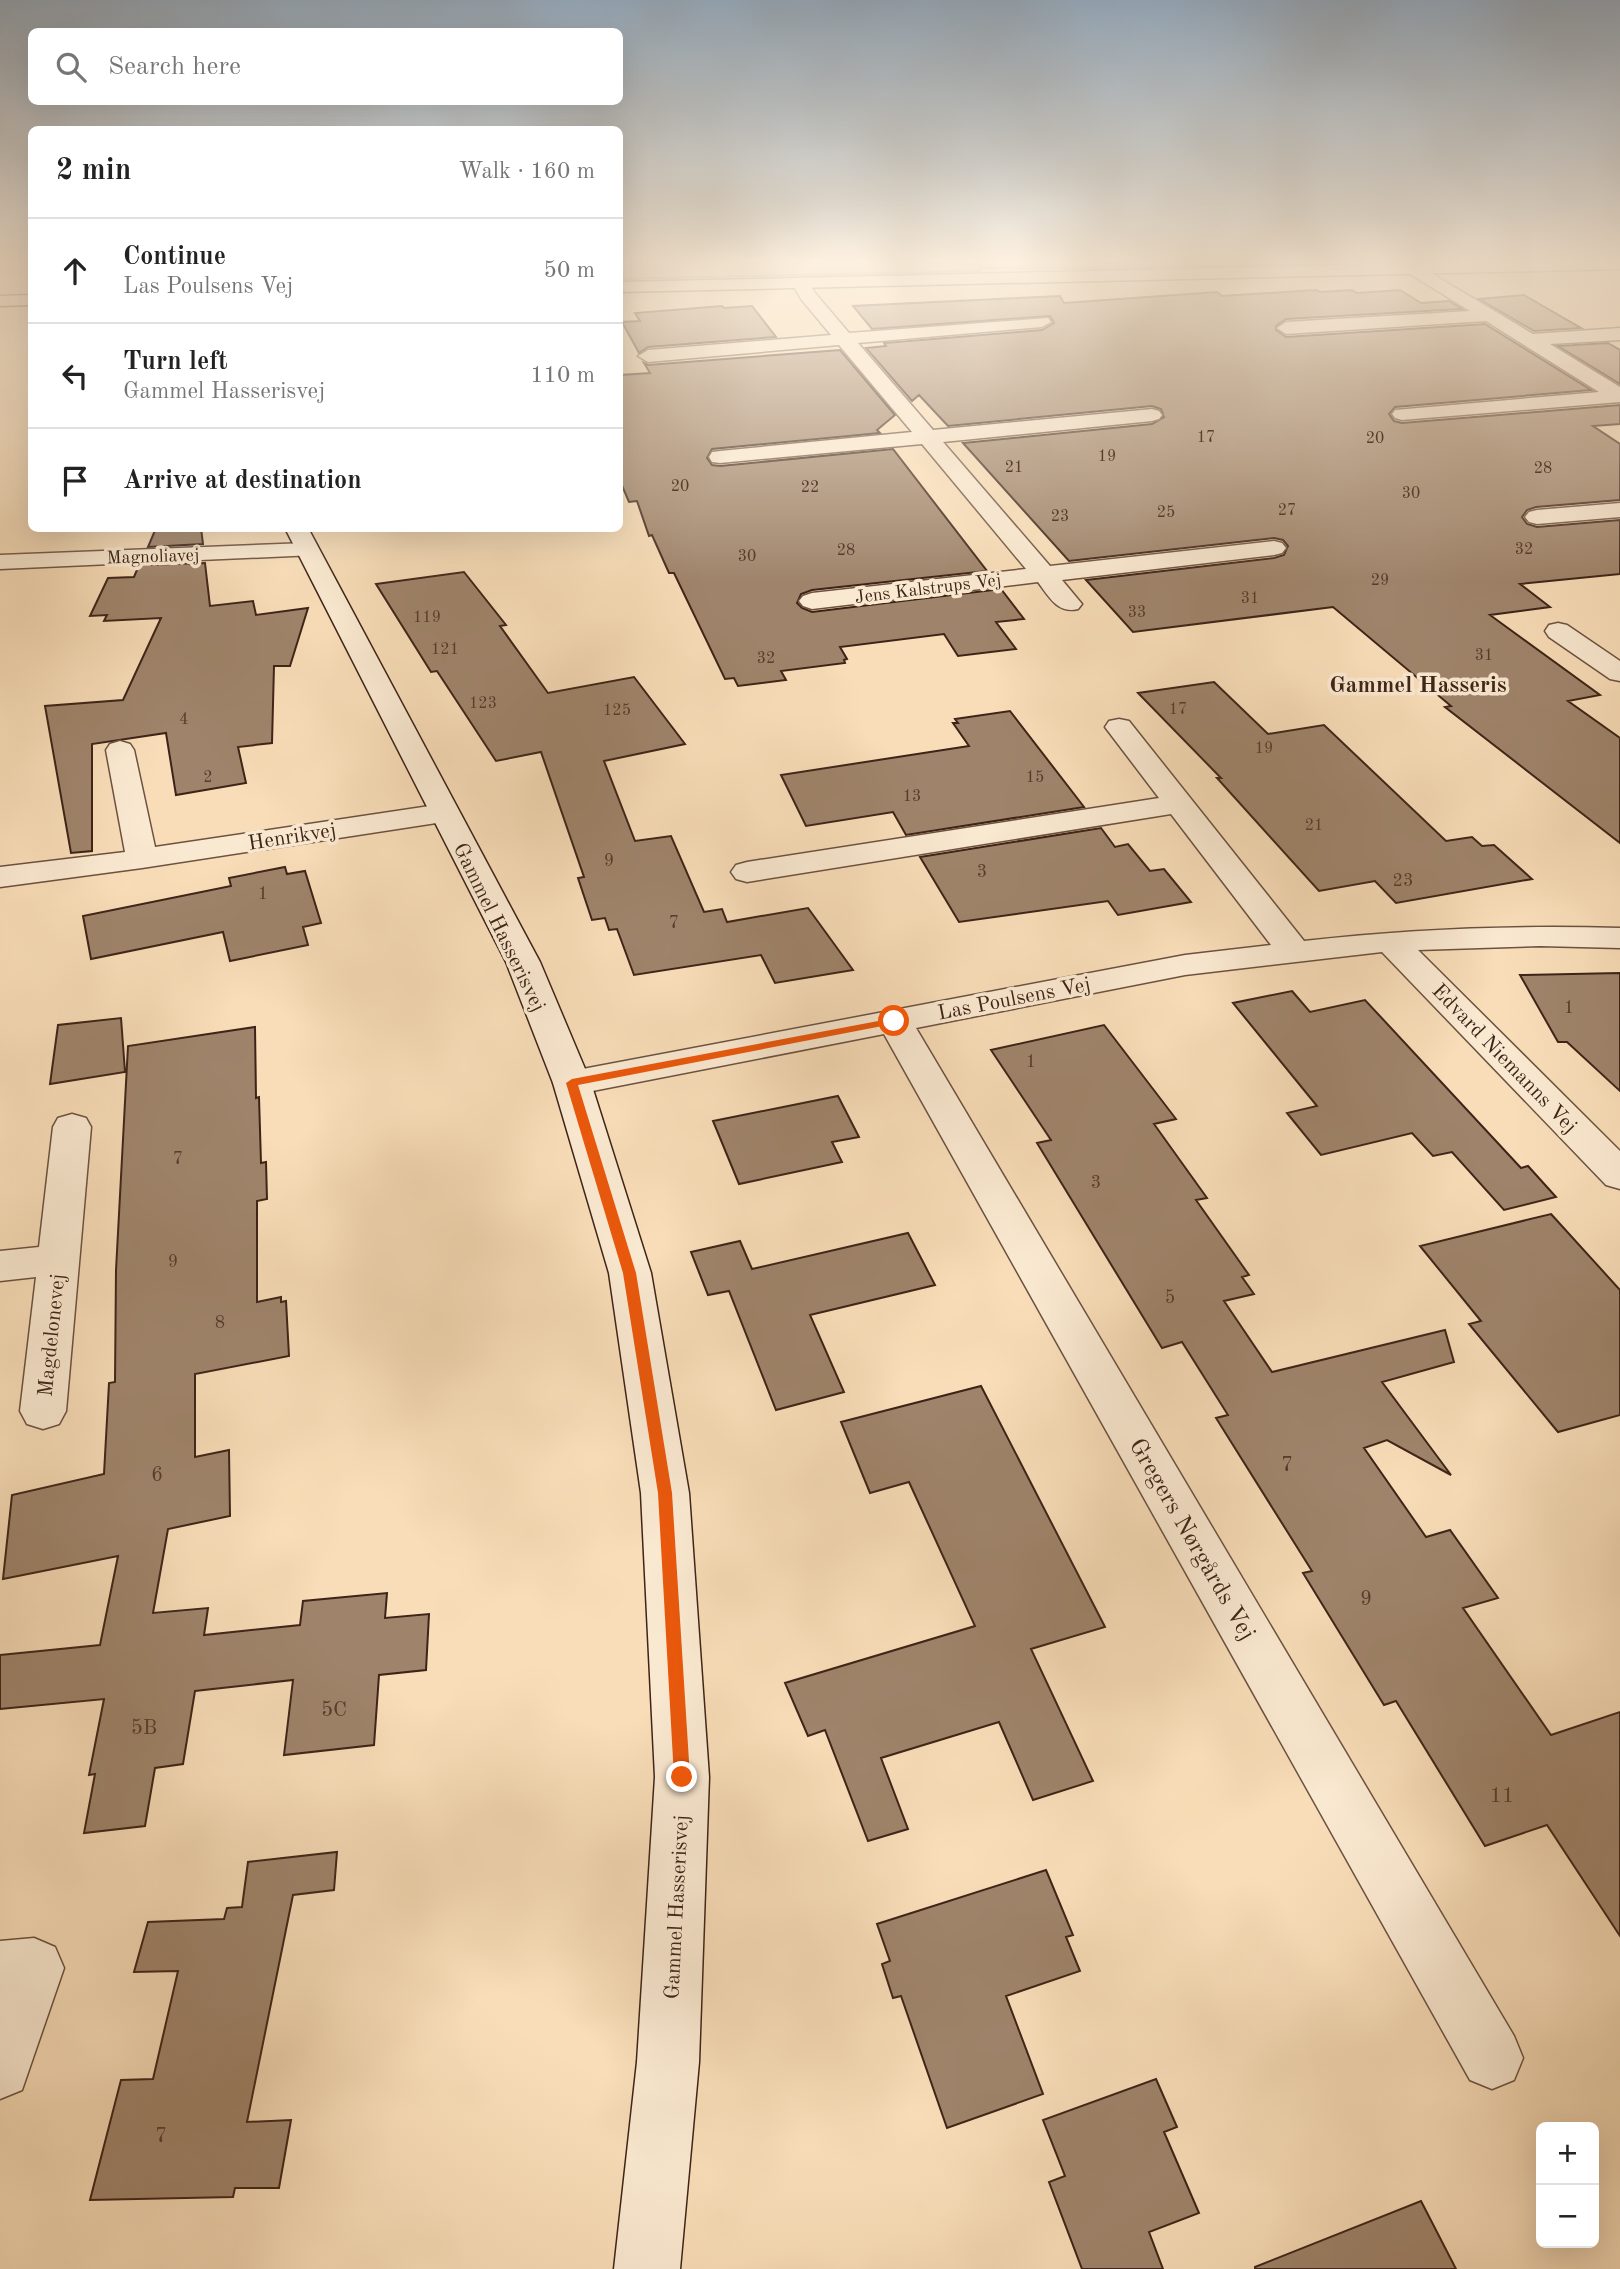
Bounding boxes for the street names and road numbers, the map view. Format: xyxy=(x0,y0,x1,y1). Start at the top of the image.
street label: Magnoliavej xyxy=(106,546,200,568)
street label: Jens Kalstrups Vej xyxy=(854,571,1002,607)
street label: Henrikvej xyxy=(247,820,338,855)
street label: Gammel Hasserisvej xyxy=(449,840,549,1015)
street label: Las Poulsens Vej xyxy=(936,974,1093,1025)
street label: Edvard Niemanns Vej xyxy=(1427,980,1580,1138)
street label: Magdelonevej xyxy=(36,1273,69,1398)
street label: Gregers Nørgårds Vej xyxy=(1124,1435,1259,1645)
street label: Gammel Hasserisvej xyxy=(662,1814,693,2000)

